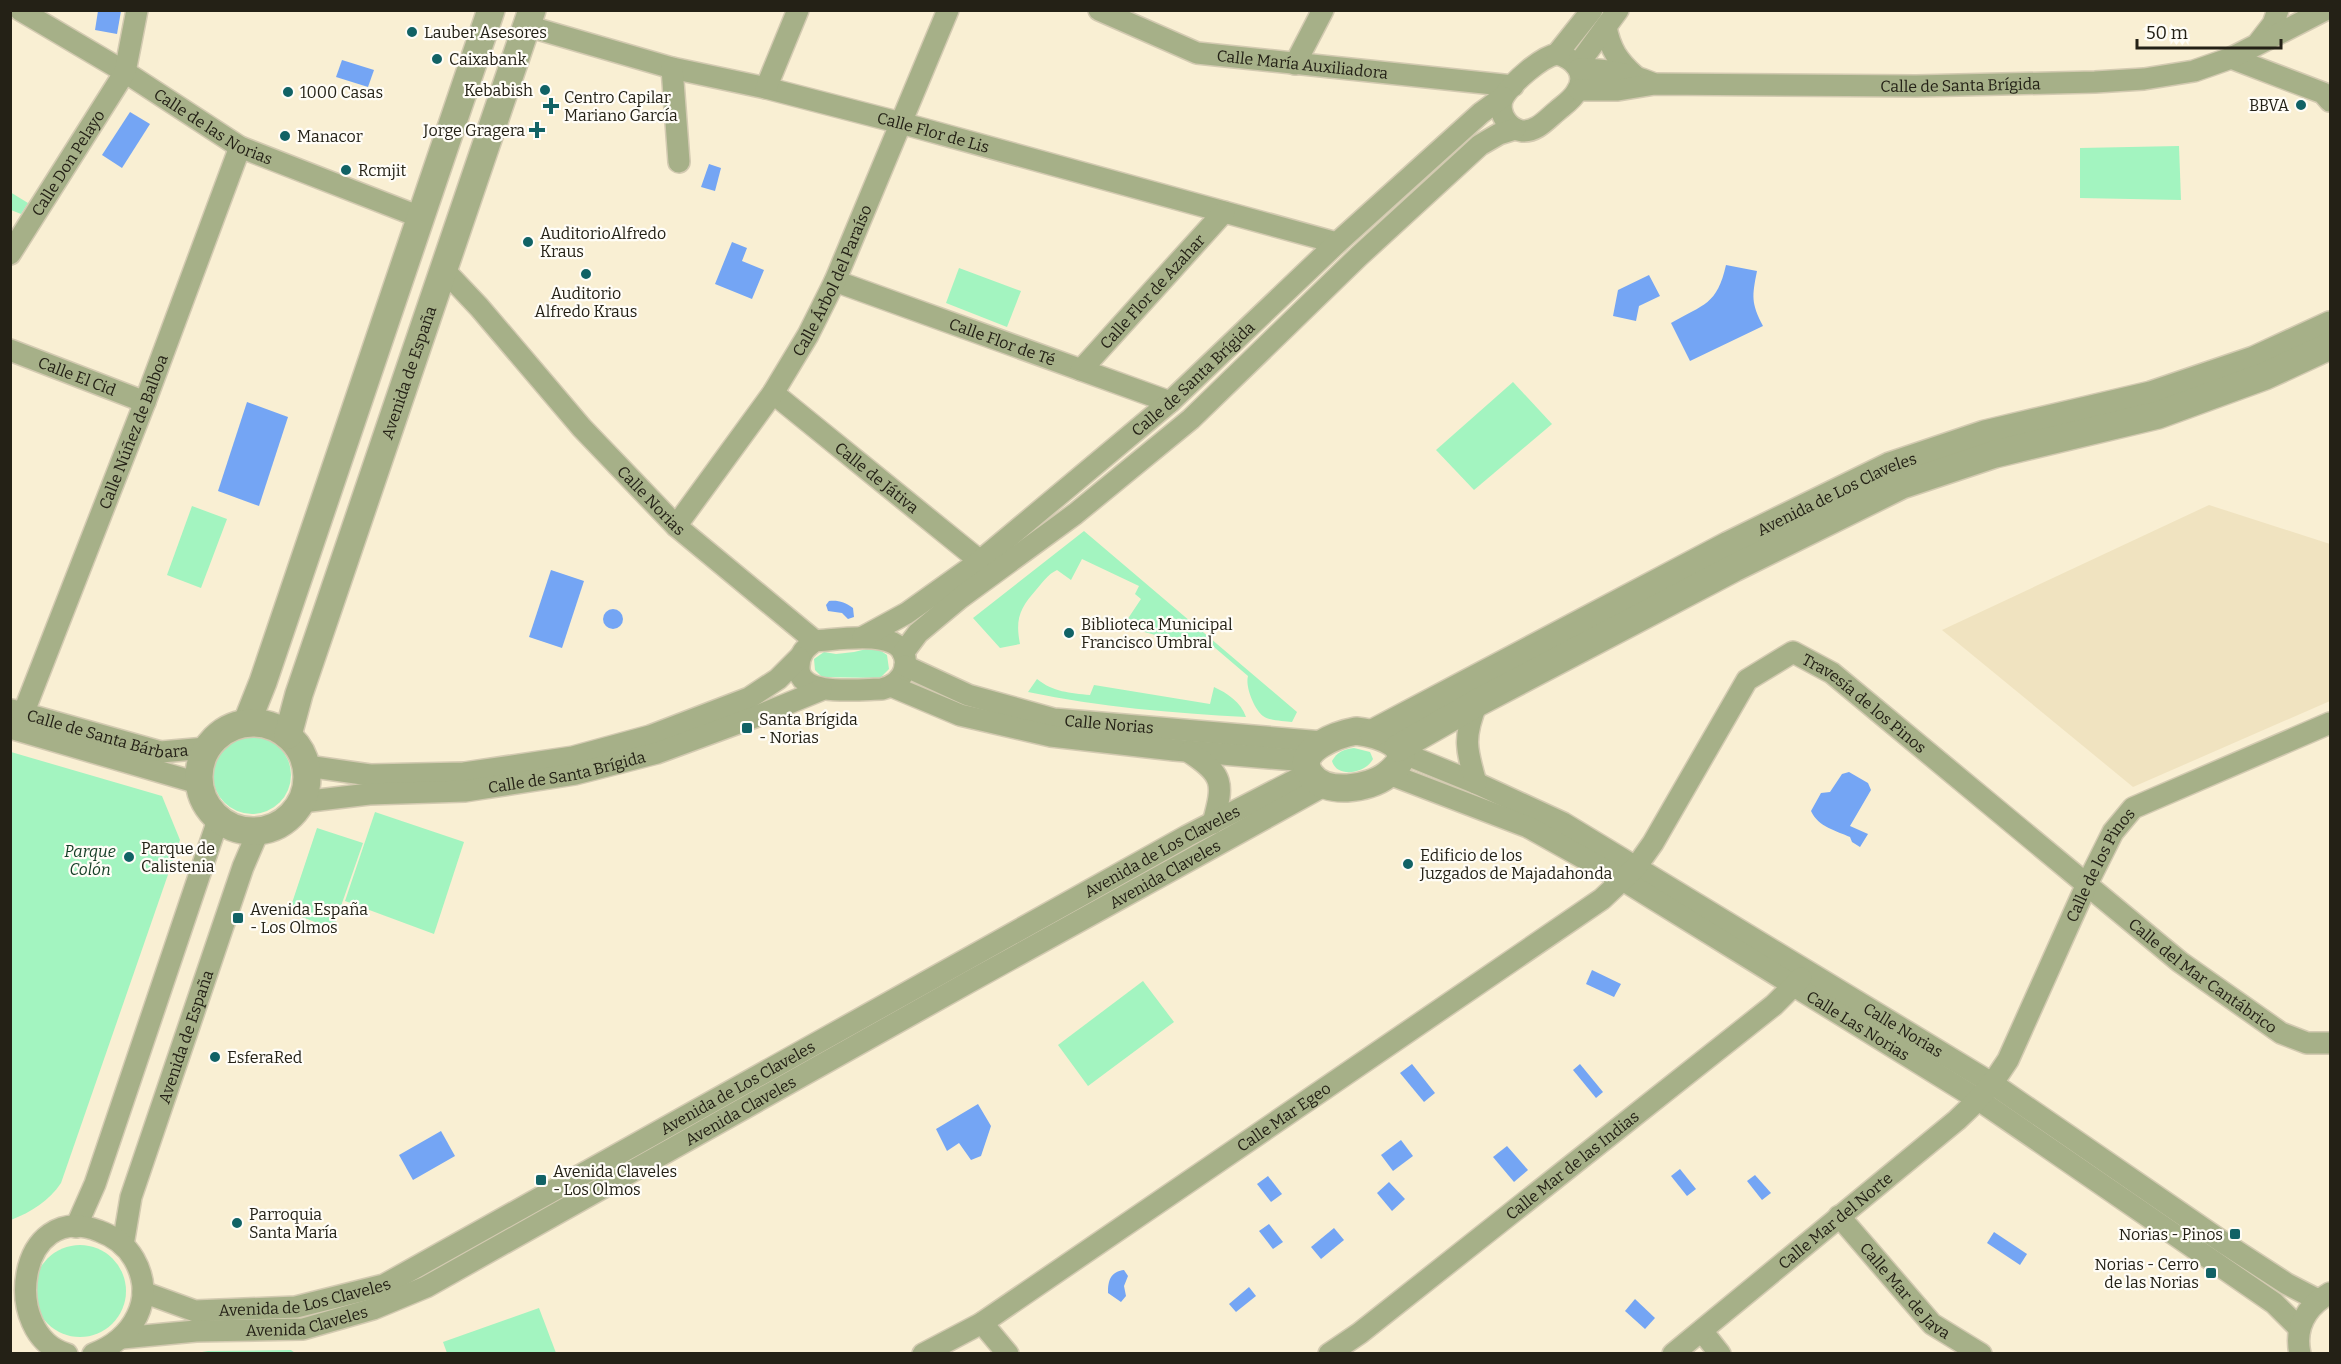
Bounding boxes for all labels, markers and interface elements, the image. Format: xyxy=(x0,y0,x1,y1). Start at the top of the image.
scale bar xyxy=(2137,12,2281,50)
text: 50 m xyxy=(2146,22,2188,44)
place label: Lauber Asesores xyxy=(424,23,547,42)
marker: Lauber Asesores xyxy=(405,25,419,39)
street label: Calle María Auxiliadora xyxy=(1216,46,1389,83)
place label: Caixabank xyxy=(449,50,527,69)
marker: Caixabank xyxy=(430,52,444,66)
street label: Calle de Santa Brígida xyxy=(1880,74,2041,96)
place label: Kebabish xyxy=(464,81,533,100)
place label: 1000 Casas xyxy=(300,83,383,102)
marker: Kebabish xyxy=(538,83,552,97)
street label: Calle de las Norias xyxy=(150,84,275,169)
marker: 1000 Casas xyxy=(281,85,295,99)
place label: Centro Capilar Mariano García xyxy=(564,88,678,125)
place label: BBVA xyxy=(2249,96,2290,115)
marker: Centro Capilar Mariano García xyxy=(542,97,560,115)
marker: BBVA xyxy=(2294,98,2308,112)
street label: Calle Don Pelayo xyxy=(28,106,109,220)
street label: Calle Flor de Lis xyxy=(875,108,991,157)
place label: Jorge Gragera xyxy=(422,121,525,140)
marker: Jorge Gragera xyxy=(530,123,544,137)
place label: Manacor xyxy=(297,127,363,146)
marker: Manacor xyxy=(278,129,292,143)
place label: Rcmjit xyxy=(358,161,407,180)
marker: Rcmjit xyxy=(339,163,353,177)
street label: Calle Árbol del Paraíso xyxy=(788,202,876,360)
place label: AuditorioAlfredo Kraus xyxy=(540,224,666,261)
street label: Calle Flor de Azahar xyxy=(1096,231,1209,353)
marker: AuditorioAlfredo Kraus xyxy=(521,235,535,249)
marker: Auditorio Alfredo Kraus xyxy=(579,267,593,281)
place label: Auditorio Alfredo Kraus xyxy=(535,284,637,321)
street label: Avenida de España xyxy=(377,303,441,442)
street label: Calle Flor de Té xyxy=(947,314,1058,370)
street label: Calle de Santa Brígida xyxy=(1128,318,1259,440)
street label: Calle Núñez de Balboa xyxy=(95,352,172,512)
street label: Calle El Cid xyxy=(35,353,119,400)
street label: Calle de Játiva xyxy=(831,438,923,518)
street label: Avenida de Los Claveles xyxy=(1754,449,1919,540)
street label: Calle Norias xyxy=(613,462,689,539)
place label: Biblioteca Municipal Francisco Umbral xyxy=(1081,615,1233,652)
marker: Biblioteca Municipal Francisco Umbral xyxy=(1062,626,1076,640)
street label: Travesía de los Pinos xyxy=(1799,650,1930,757)
street label: Calle de Santa Bárbara xyxy=(25,706,189,762)
place label: Santa Brígida - Norias xyxy=(759,710,858,747)
street label: Calle Norias xyxy=(1064,711,1154,737)
marker: Santa Brígida - Norias xyxy=(740,721,754,735)
street label: Calle de Santa Brígida xyxy=(487,747,648,797)
street label: Avenida de Los Claveles xyxy=(1081,801,1243,902)
street label: Calle de los Pinos xyxy=(2062,804,2139,925)
street label: Avenida Claveles xyxy=(1106,836,1224,913)
place label: Parque de Calistenia xyxy=(141,839,215,876)
park label: Parque Colón xyxy=(64,842,116,879)
place label: Edificio de los Juzgados de Majadahonda xyxy=(1419,846,1612,883)
marker: Parque de Calistenia xyxy=(122,850,136,864)
marker: Edificio de los Juzgados de Majadahonda xyxy=(1401,857,1415,871)
place label: Avenida España - Los Olmos xyxy=(250,900,368,937)
marker: Avenida España - Los Olmos xyxy=(231,911,245,925)
street label: Calle del Mar Cantábrico xyxy=(2125,914,2281,1037)
street label: Avenida de España xyxy=(154,967,217,1106)
street label: Calle Las Norias xyxy=(1803,987,1913,1065)
street label: Calle Norias xyxy=(1860,999,1946,1061)
street label: Avenida de Los Claveles xyxy=(657,1037,818,1139)
place label: EsferaRed xyxy=(227,1048,303,1067)
marker: EsferaRed xyxy=(208,1050,222,1064)
street label: Avenida Claveles xyxy=(682,1072,799,1150)
street label: Calle Mar Egeo xyxy=(1233,1078,1334,1156)
street label: Calle Mar de las Indias xyxy=(1502,1107,1643,1224)
place label: Avenida Claveles - Los Olmos xyxy=(553,1162,677,1199)
street label: Calle Mar del Norte xyxy=(1775,1168,1896,1273)
marker: Avenida Claveles - Los Olmos xyxy=(534,1173,548,1187)
place label: Parroquia Santa María xyxy=(249,1205,338,1242)
marker: Parroquia Santa María xyxy=(230,1216,244,1230)
place label: Norias - Pinos xyxy=(2119,1225,2223,1244)
marker: Norias - Pinos xyxy=(2228,1227,2242,1241)
street label: Calle Mar de Java xyxy=(1856,1239,1954,1343)
place label: Norias - Cerro de las Norias xyxy=(2094,1255,2199,1292)
marker: Norias - Cerro de las Norias xyxy=(2204,1266,2218,1280)
street label: Avenida de Los Claveles xyxy=(218,1274,394,1320)
street label: Avenida Claveles xyxy=(245,1302,370,1340)

